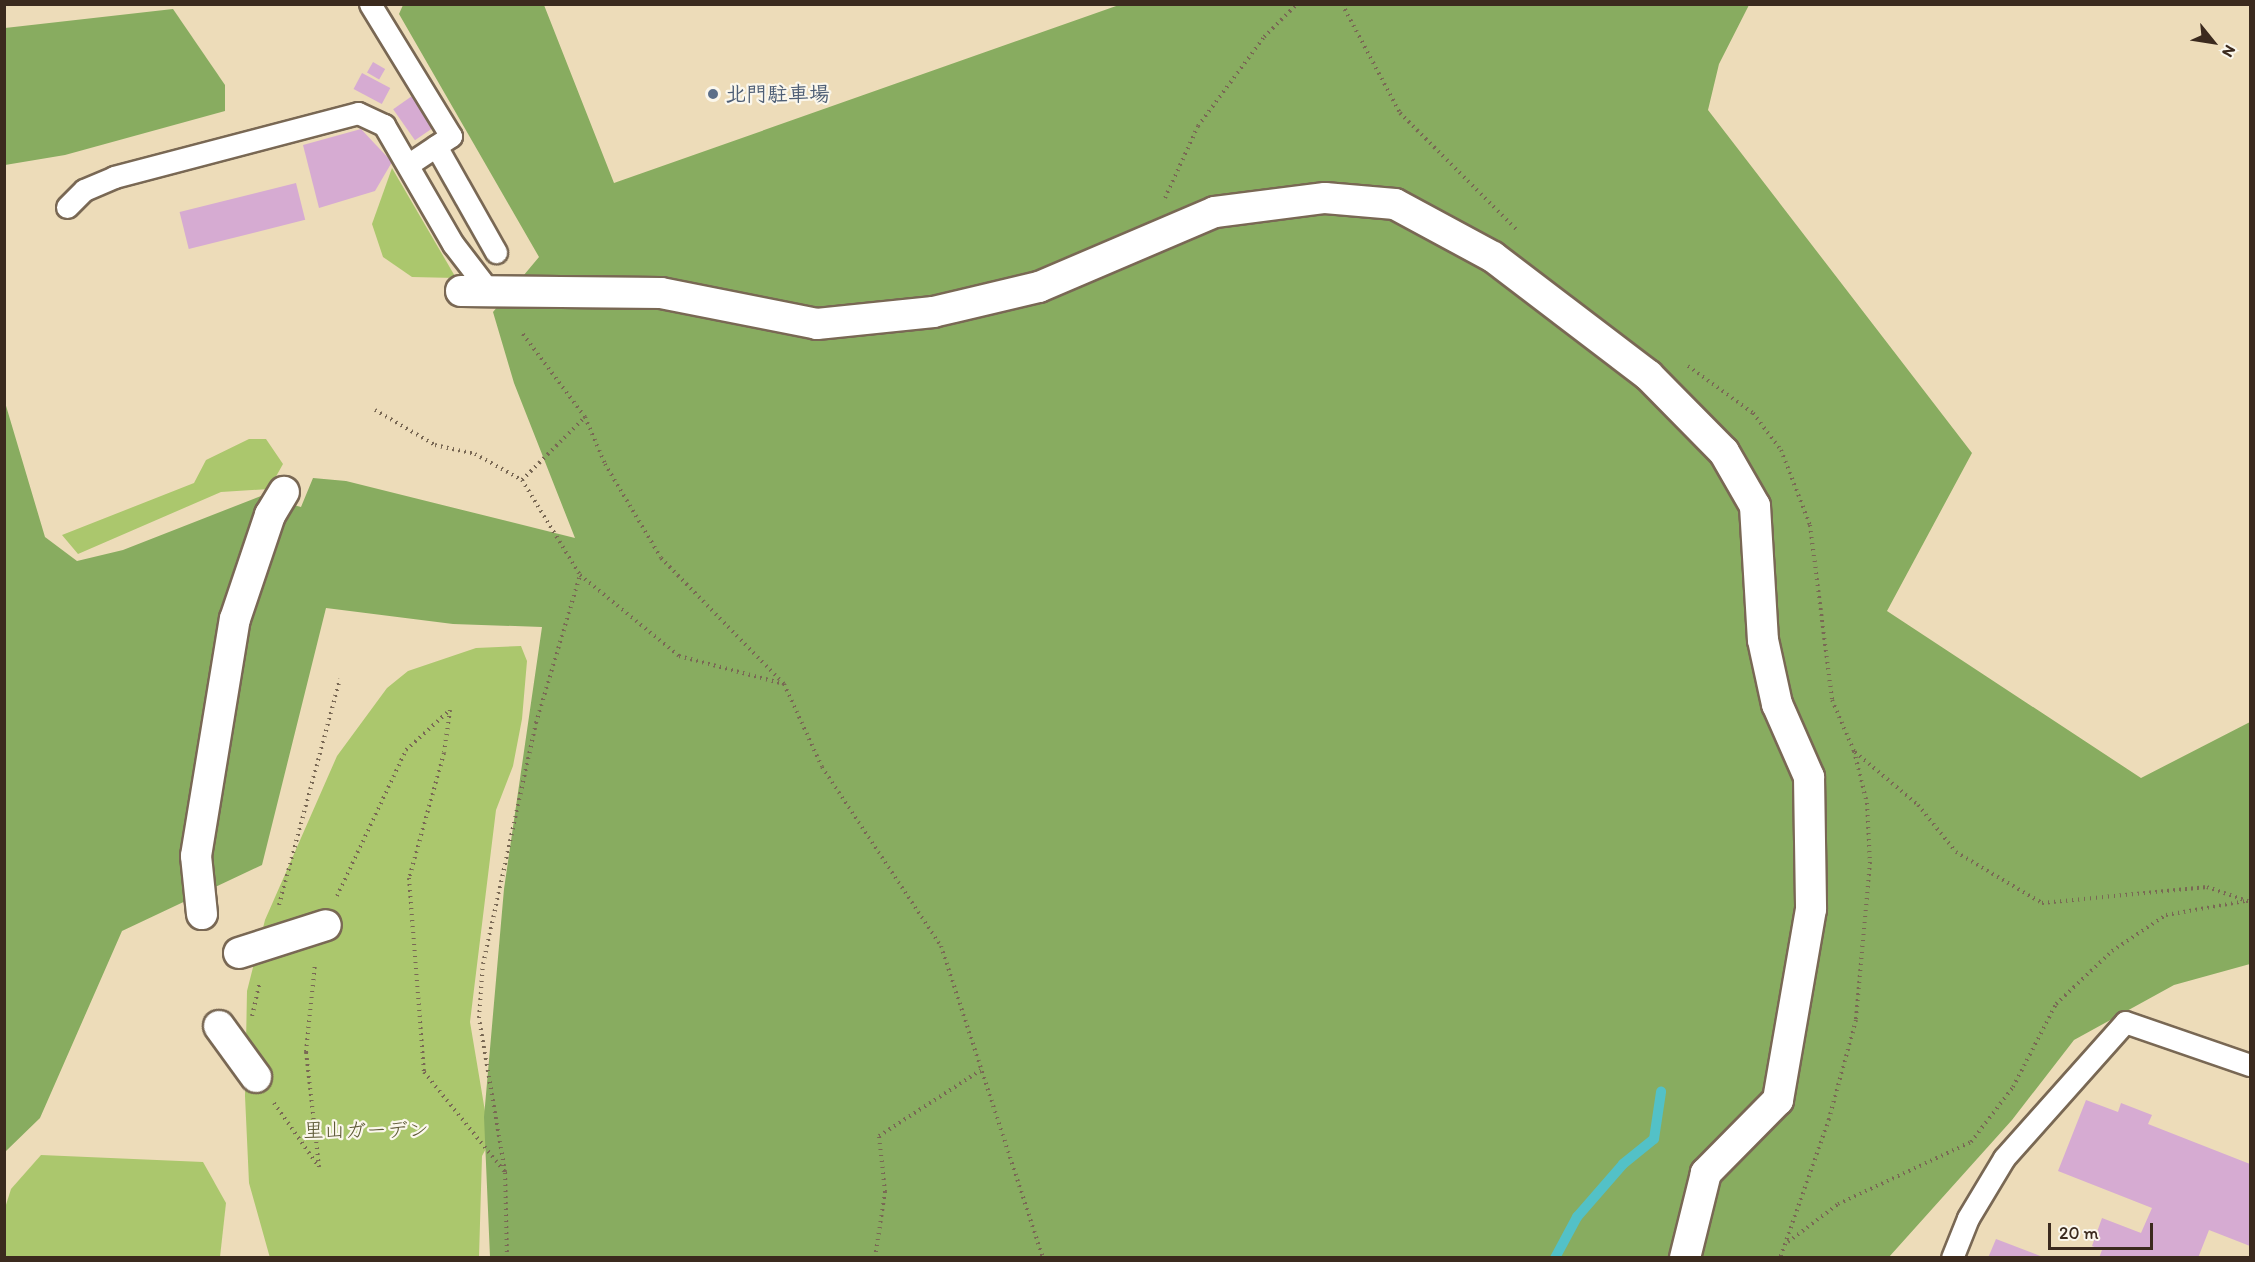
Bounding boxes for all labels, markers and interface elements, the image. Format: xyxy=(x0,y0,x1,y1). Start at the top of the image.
north arrow xyxy=(2183,12,2243,72)
text: N xyxy=(2218,42,2240,61)
place label: 北門駐車場 xyxy=(725,81,830,107)
marker: 北門駐車場 xyxy=(706,87,720,101)
park label: 里山ガーデン xyxy=(303,1117,429,1143)
scale bar xyxy=(2051,1211,2156,1249)
text: 20 m xyxy=(2059,1222,2099,1244)

